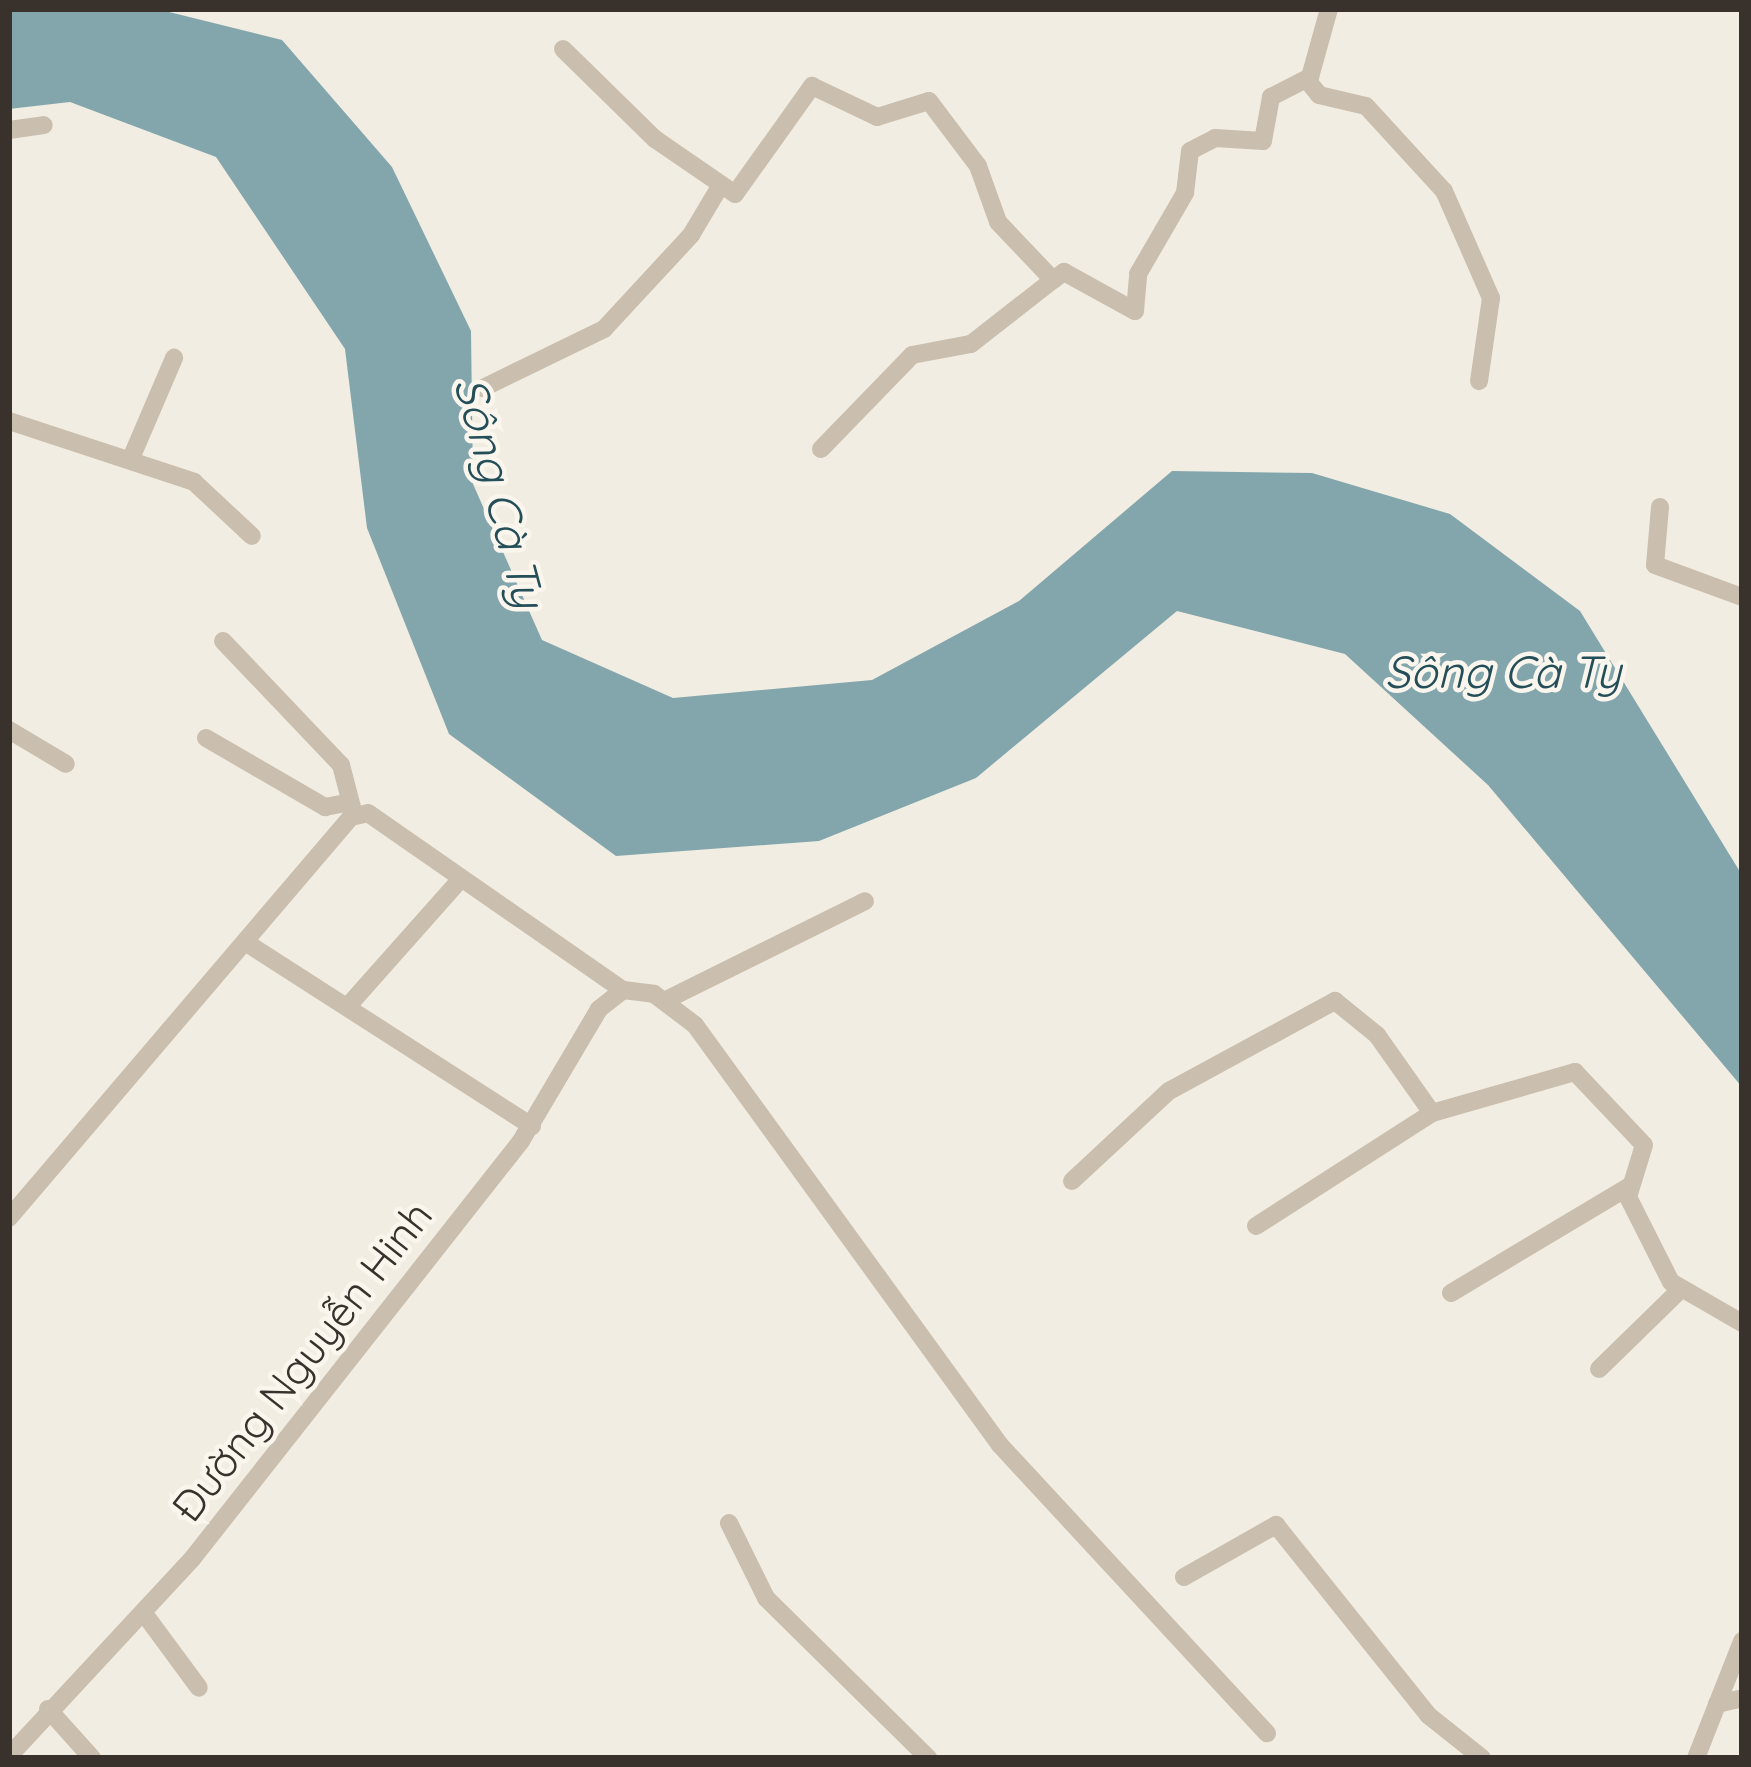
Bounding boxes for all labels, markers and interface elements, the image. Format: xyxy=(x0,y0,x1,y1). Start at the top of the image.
water label: Sông Cà Ty xyxy=(443,371,557,613)
water label: Sông Cà Ty xyxy=(1385,645,1621,699)
street label: Đường Nguyễn Hinh xyxy=(161,1191,443,1531)

